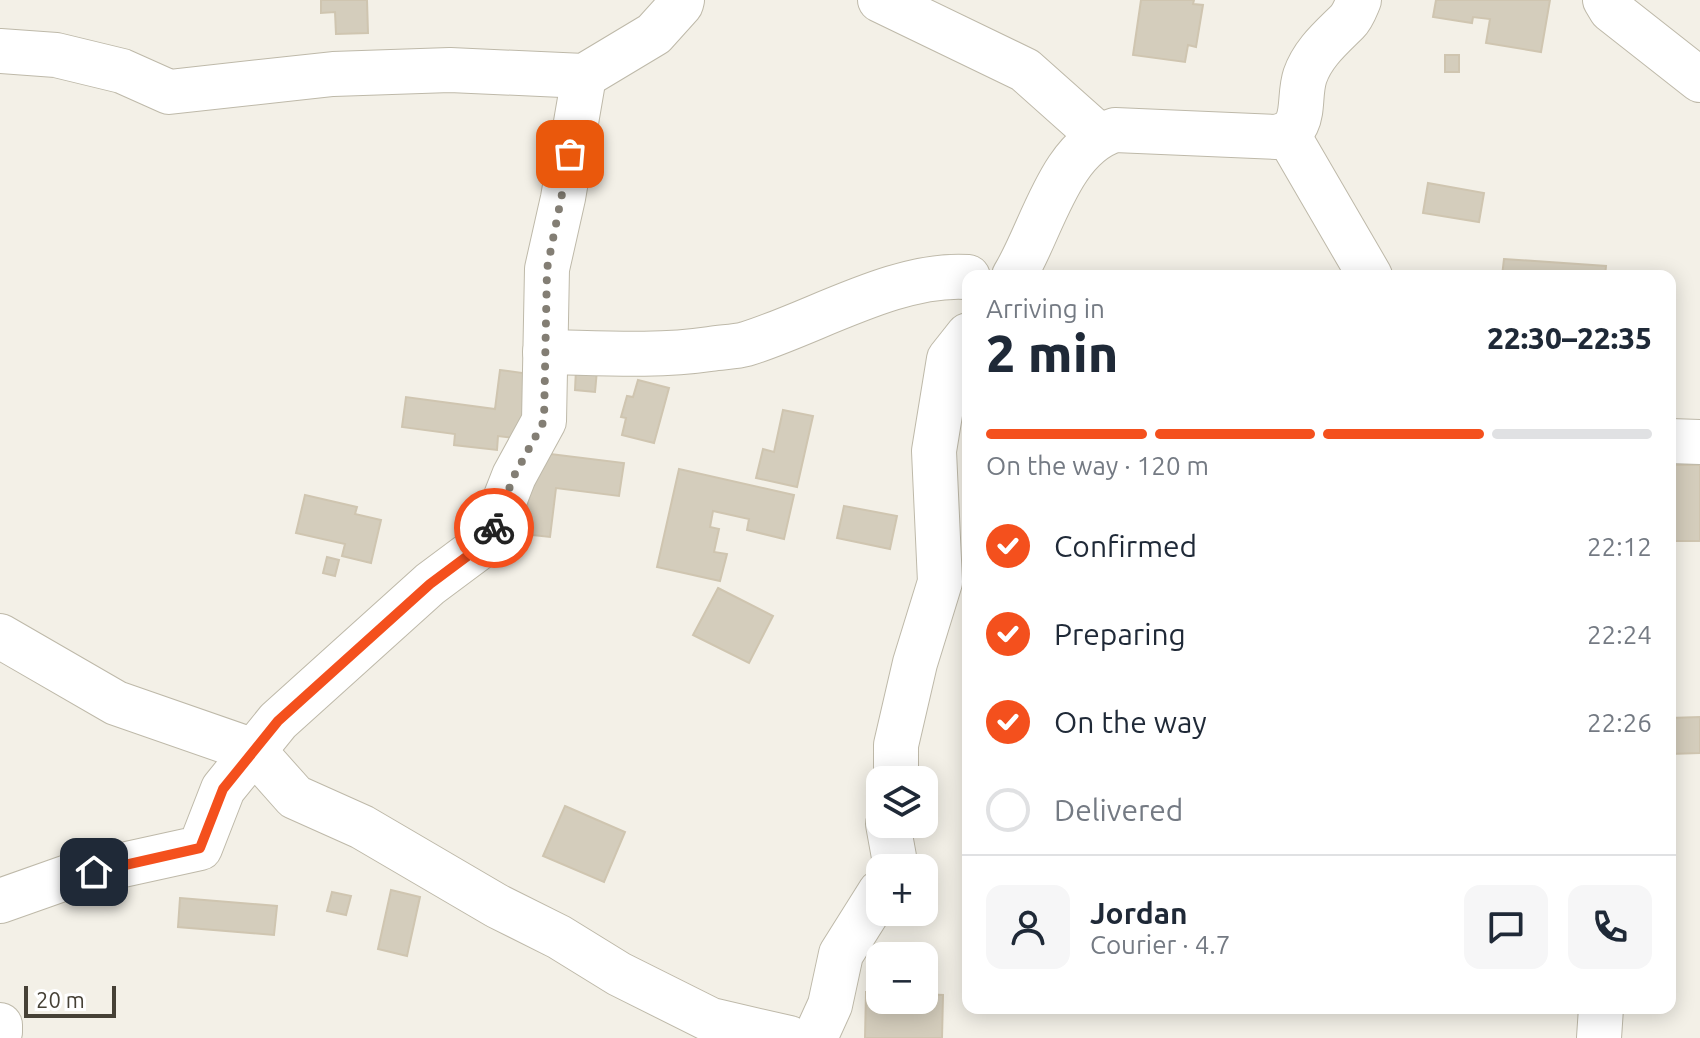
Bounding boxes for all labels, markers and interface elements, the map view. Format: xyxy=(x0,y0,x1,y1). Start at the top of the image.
pin xyxy=(536,120,604,188)
icon: bag xyxy=(548,132,592,176)
text: Arriving in xyxy=(986,294,1105,323)
text: 22:30–22:35 xyxy=(1487,321,1652,355)
text: 2 min xyxy=(986,324,1118,382)
text: On the way · 120 m xyxy=(986,451,1209,480)
courier xyxy=(454,488,534,568)
icon: bike xyxy=(472,506,516,550)
icon: check xyxy=(986,524,1030,568)
text: Confirmed xyxy=(1054,529,1197,563)
text: 22:12 xyxy=(1587,532,1652,561)
icon: check xyxy=(986,612,1030,656)
text: Preparing xyxy=(1054,617,1186,651)
text: 22:24 xyxy=(1587,620,1652,649)
icon: check xyxy=(986,700,1030,744)
text: On the way xyxy=(1054,705,1207,739)
text: 22:26 xyxy=(1587,708,1652,737)
map controls xyxy=(866,766,938,1014)
button: layers xyxy=(866,766,938,838)
text: Delivered xyxy=(1054,793,1183,827)
pin xyxy=(60,838,128,906)
icon: home xyxy=(72,850,116,894)
button: + xyxy=(866,854,938,926)
button: person xyxy=(986,885,1070,969)
button: chat xyxy=(1464,885,1548,969)
button: phone xyxy=(1568,885,1652,969)
text: Jordan xyxy=(1090,896,1188,930)
text: Courier · 4.7 xyxy=(1090,930,1230,959)
button: − xyxy=(866,942,938,1014)
scale bar xyxy=(24,982,116,1018)
text: 20 m xyxy=(36,987,85,1012)

